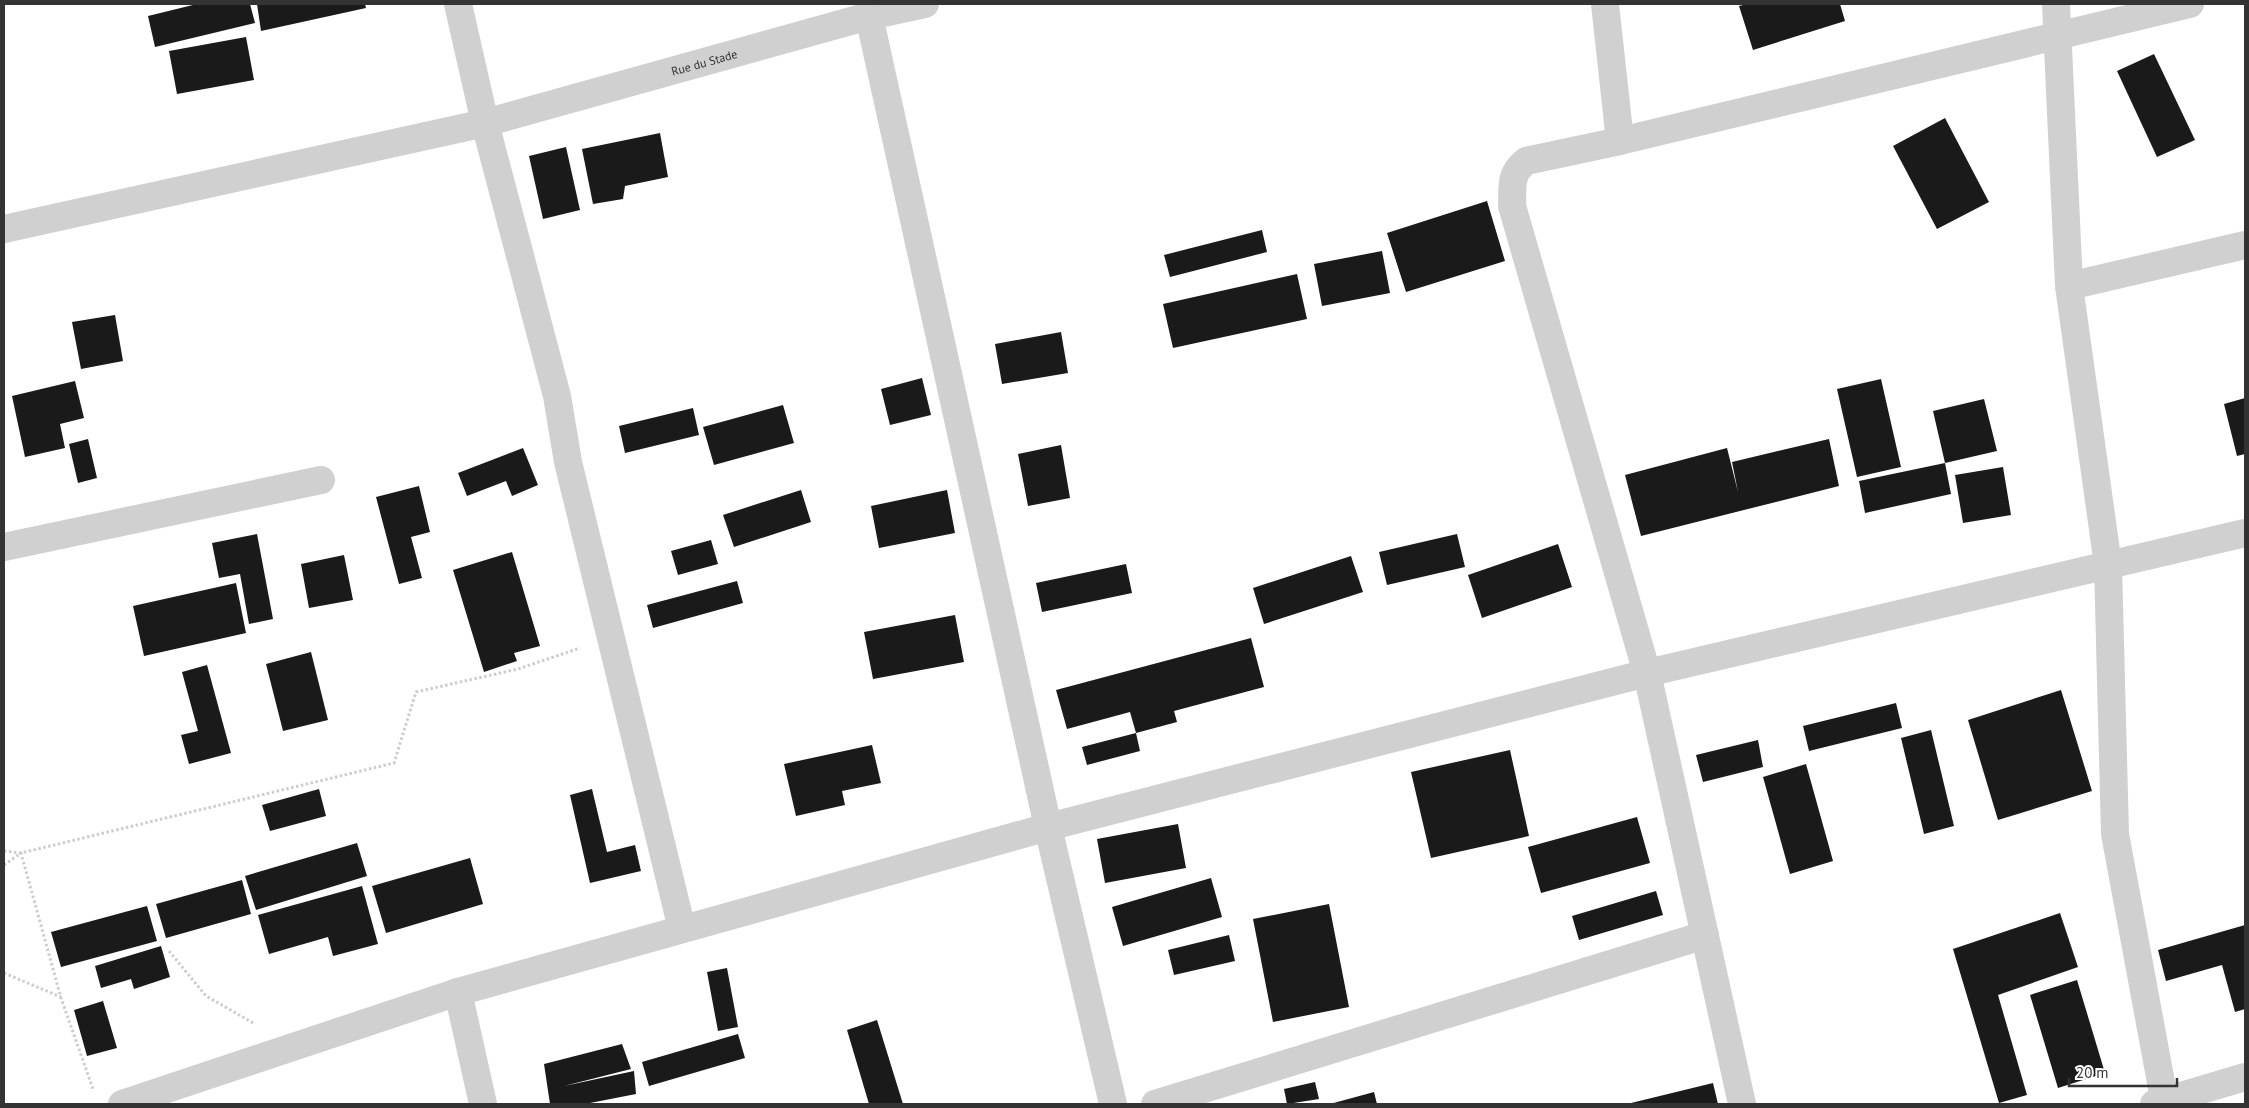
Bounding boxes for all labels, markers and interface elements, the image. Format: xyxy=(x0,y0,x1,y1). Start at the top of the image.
street label: Rue du Stade xyxy=(669,46,739,78)
scale bar xyxy=(2069,1056,2176,1088)
text: 20 m xyxy=(2076,1063,2109,1082)

